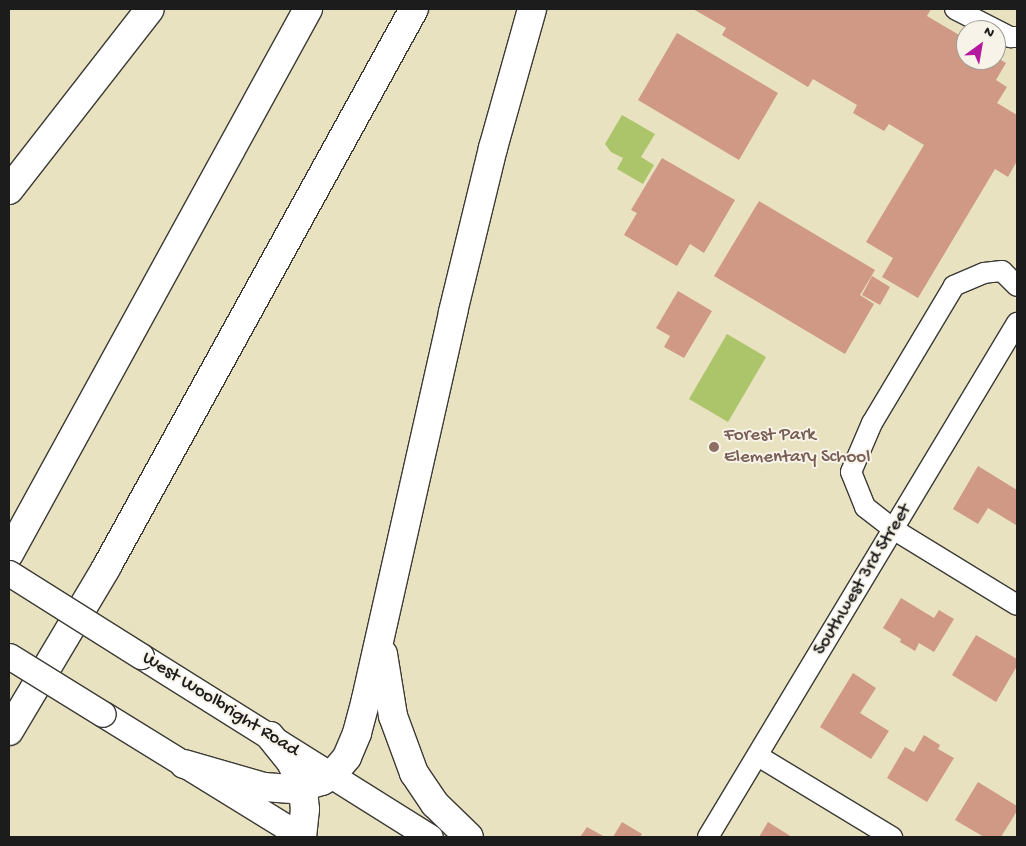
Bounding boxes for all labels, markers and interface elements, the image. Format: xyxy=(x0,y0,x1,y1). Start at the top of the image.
north arrow xyxy=(956,20,1006,70)
text: N xyxy=(980,23,997,42)
place label: Forest Park Elementary School xyxy=(724,425,870,469)
marker: Forest Park Elementary School xyxy=(708,441,720,453)
street label: Southwest 3rd Street xyxy=(809,500,917,660)
street label: West Woolbright Road xyxy=(137,647,303,763)

